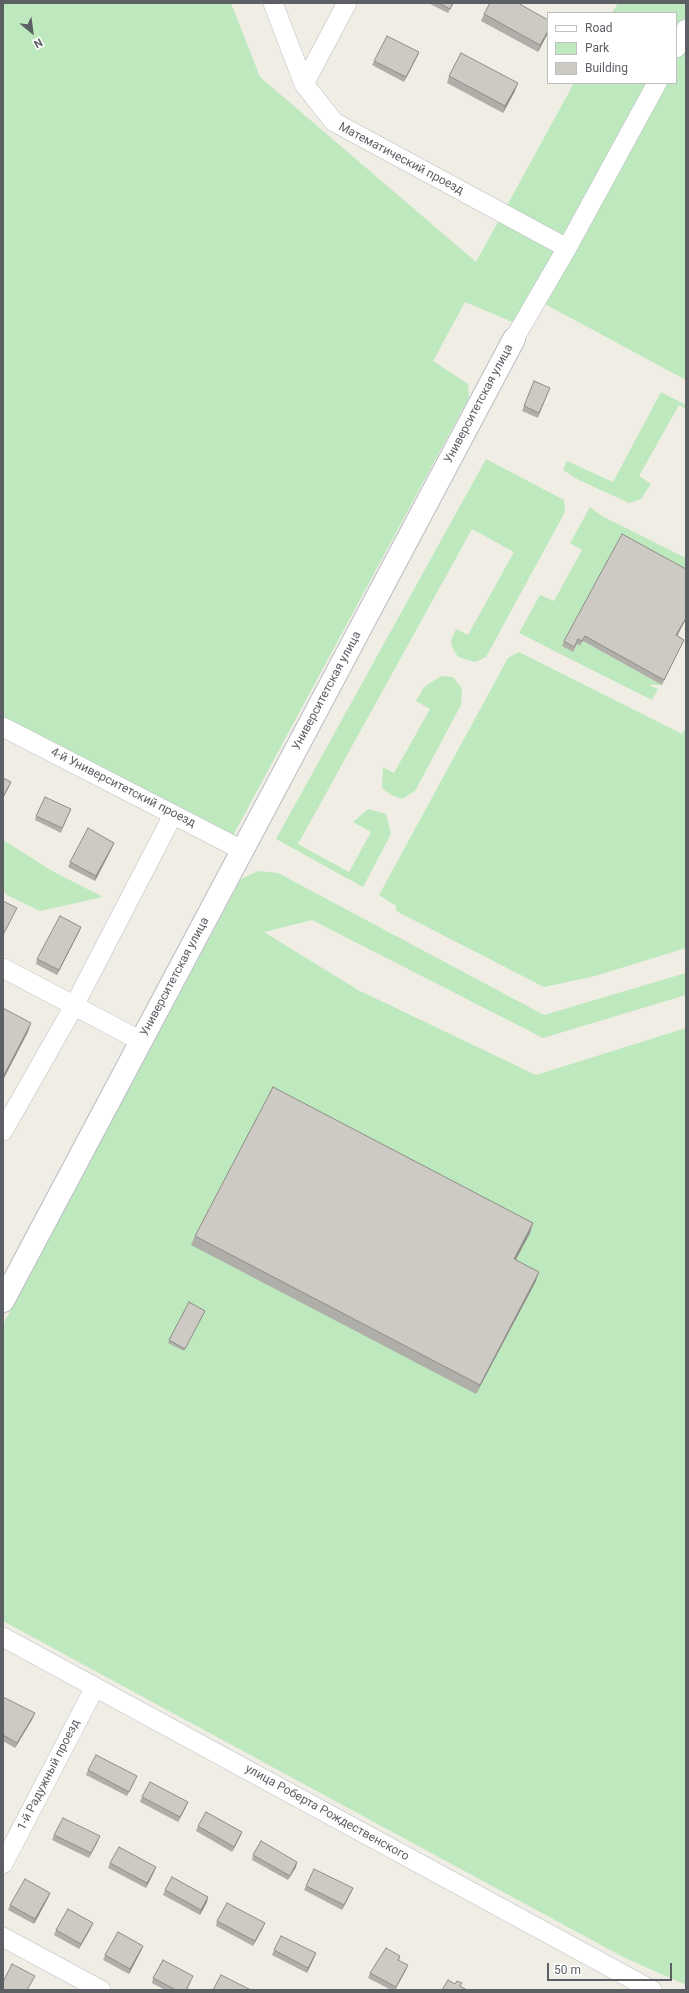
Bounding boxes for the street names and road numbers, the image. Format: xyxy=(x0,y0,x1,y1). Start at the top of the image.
street label: Математический проезд xyxy=(336,120,466,198)
street label: Университетская улица xyxy=(442,342,516,466)
street label: Университетская улица xyxy=(290,629,364,753)
street label: 4-й Университетский проезд xyxy=(48,745,198,831)
street label: Университетская улица xyxy=(138,915,212,1039)
street label: 1-й Радужный проезд xyxy=(15,1717,83,1833)
street label: улица Роберта Рождественского xyxy=(243,1762,411,1864)

